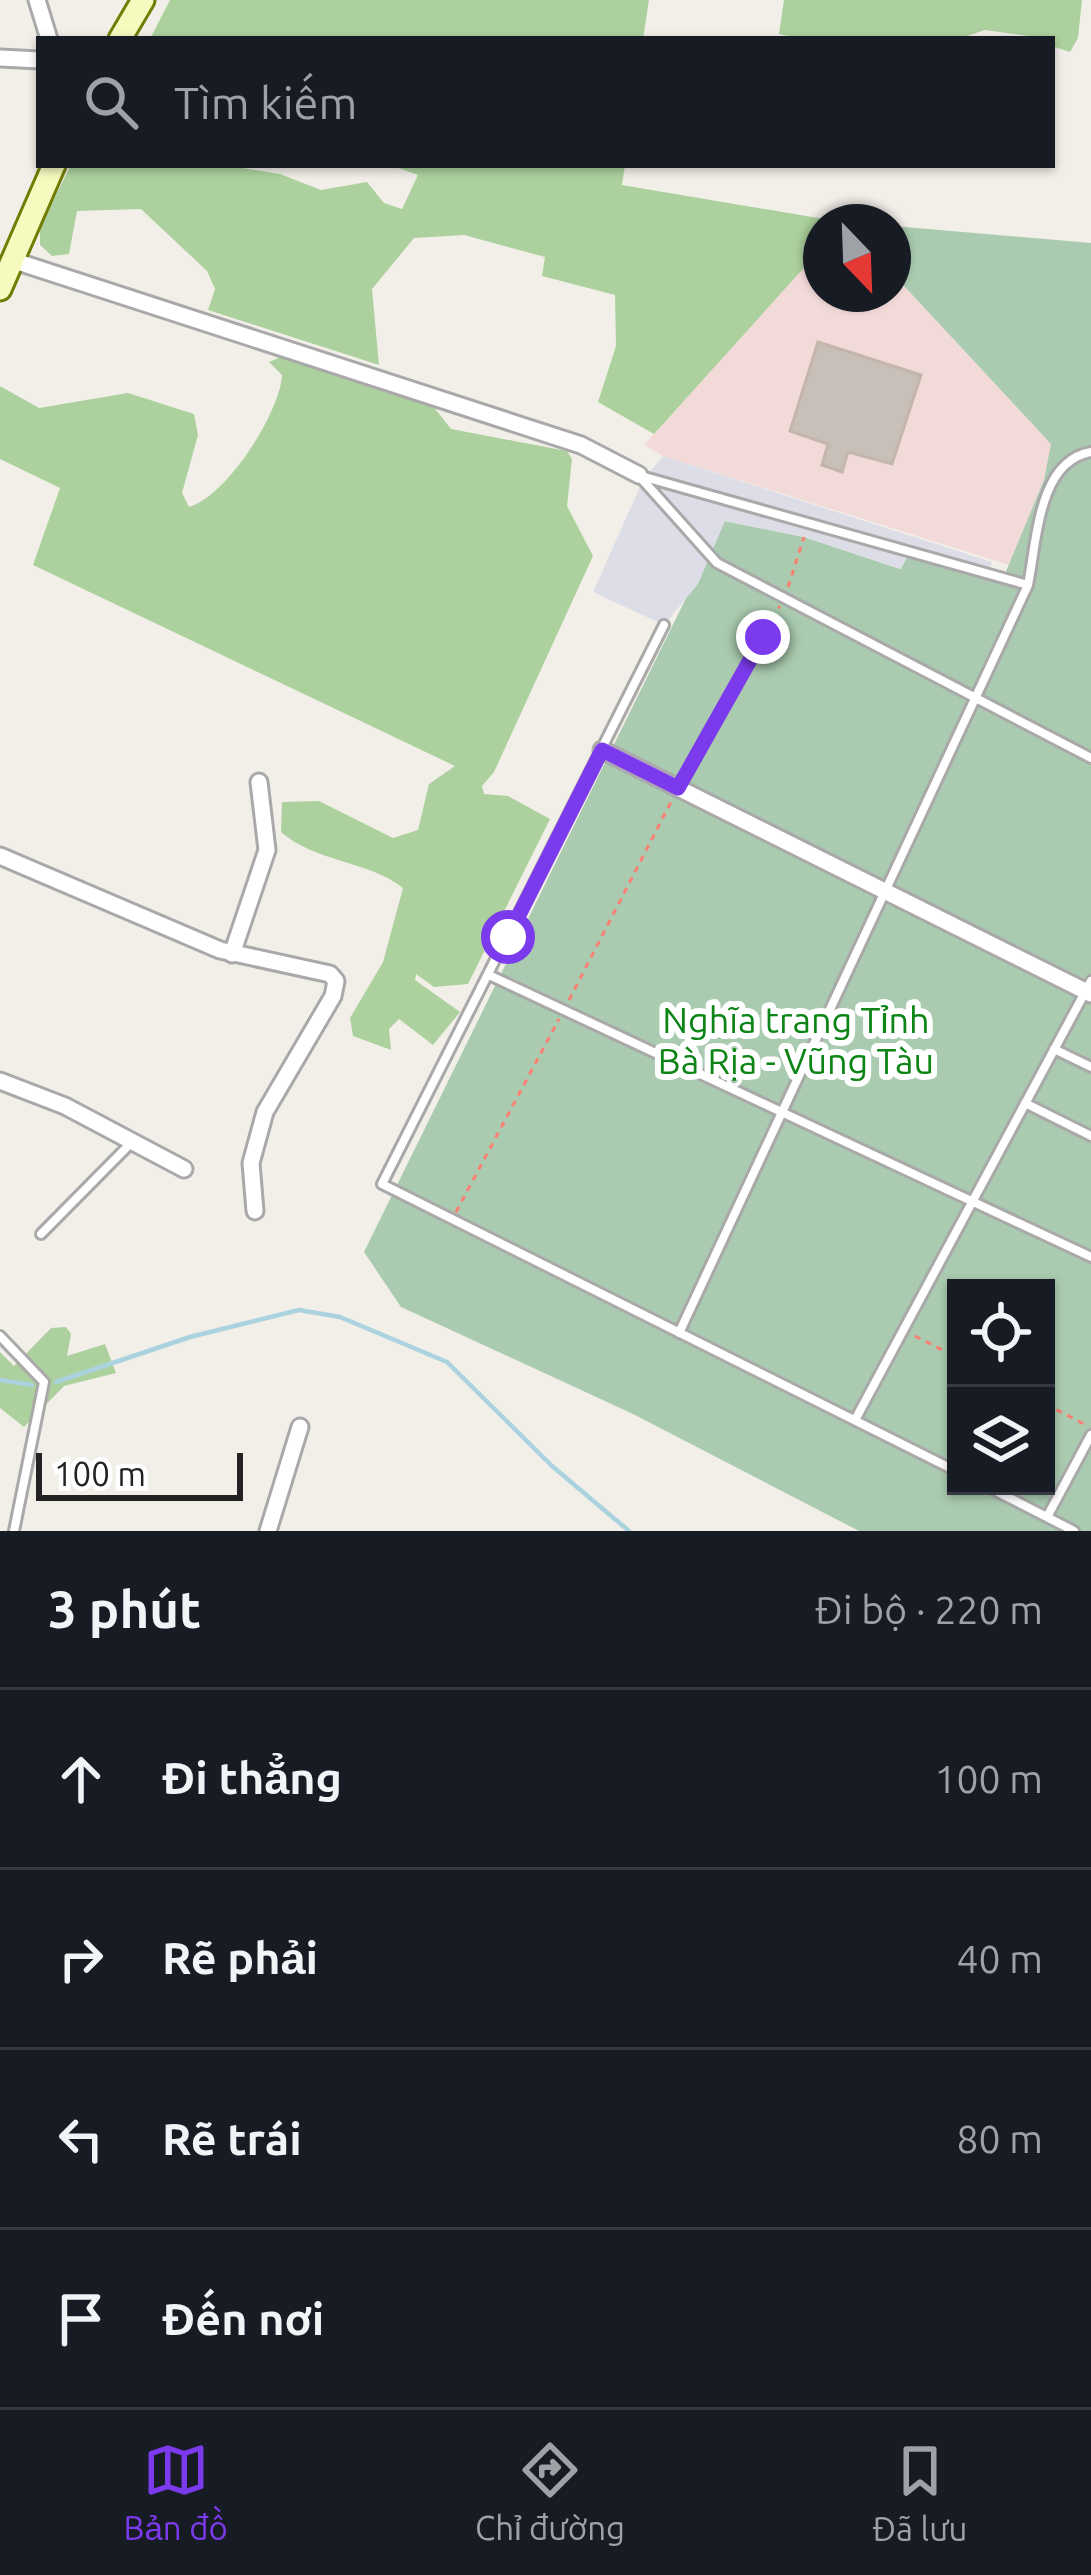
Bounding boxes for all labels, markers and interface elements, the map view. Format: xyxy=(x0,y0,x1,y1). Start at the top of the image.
search box xyxy=(36,36,1055,168)
icon: search xyxy=(78,69,144,135)
text: Tìm kiếm xyxy=(174,77,357,128)
north arrow xyxy=(803,204,911,312)
route end xyxy=(736,610,790,664)
route start xyxy=(481,910,535,964)
park label: Nghĩa trang Tỉnh Bà Rịa - Vũng Tàu xyxy=(658,999,934,1081)
map controls xyxy=(947,1279,1055,1495)
button: locate xyxy=(947,1279,1055,1387)
button: layers xyxy=(947,1387,1055,1495)
scale bar xyxy=(36,1447,243,1500)
text: 100 m xyxy=(54,1455,146,1492)
text: 3 phút xyxy=(48,1580,201,1638)
text: Đi bộ · 220 m xyxy=(815,1588,1043,1631)
icon: ahead xyxy=(48,1746,114,1812)
text: Đi thẳng xyxy=(162,1752,342,1803)
text: 100 m xyxy=(934,1757,1043,1800)
icon: right xyxy=(48,1926,114,1992)
text: Rẽ phải xyxy=(162,1932,318,1983)
text: 40 m xyxy=(956,1937,1043,1980)
icon: left xyxy=(48,2106,114,2172)
text: Rẽ trái xyxy=(162,2113,302,2164)
text: 80 m xyxy=(956,2117,1043,2160)
icon: arrive xyxy=(48,2286,114,2352)
text: Đến nơi xyxy=(162,2293,324,2344)
tab: Bản đồ xyxy=(124,2437,228,2548)
tab: Chỉ đường xyxy=(475,2437,625,2548)
tab: Đã lưu xyxy=(872,2438,967,2547)

